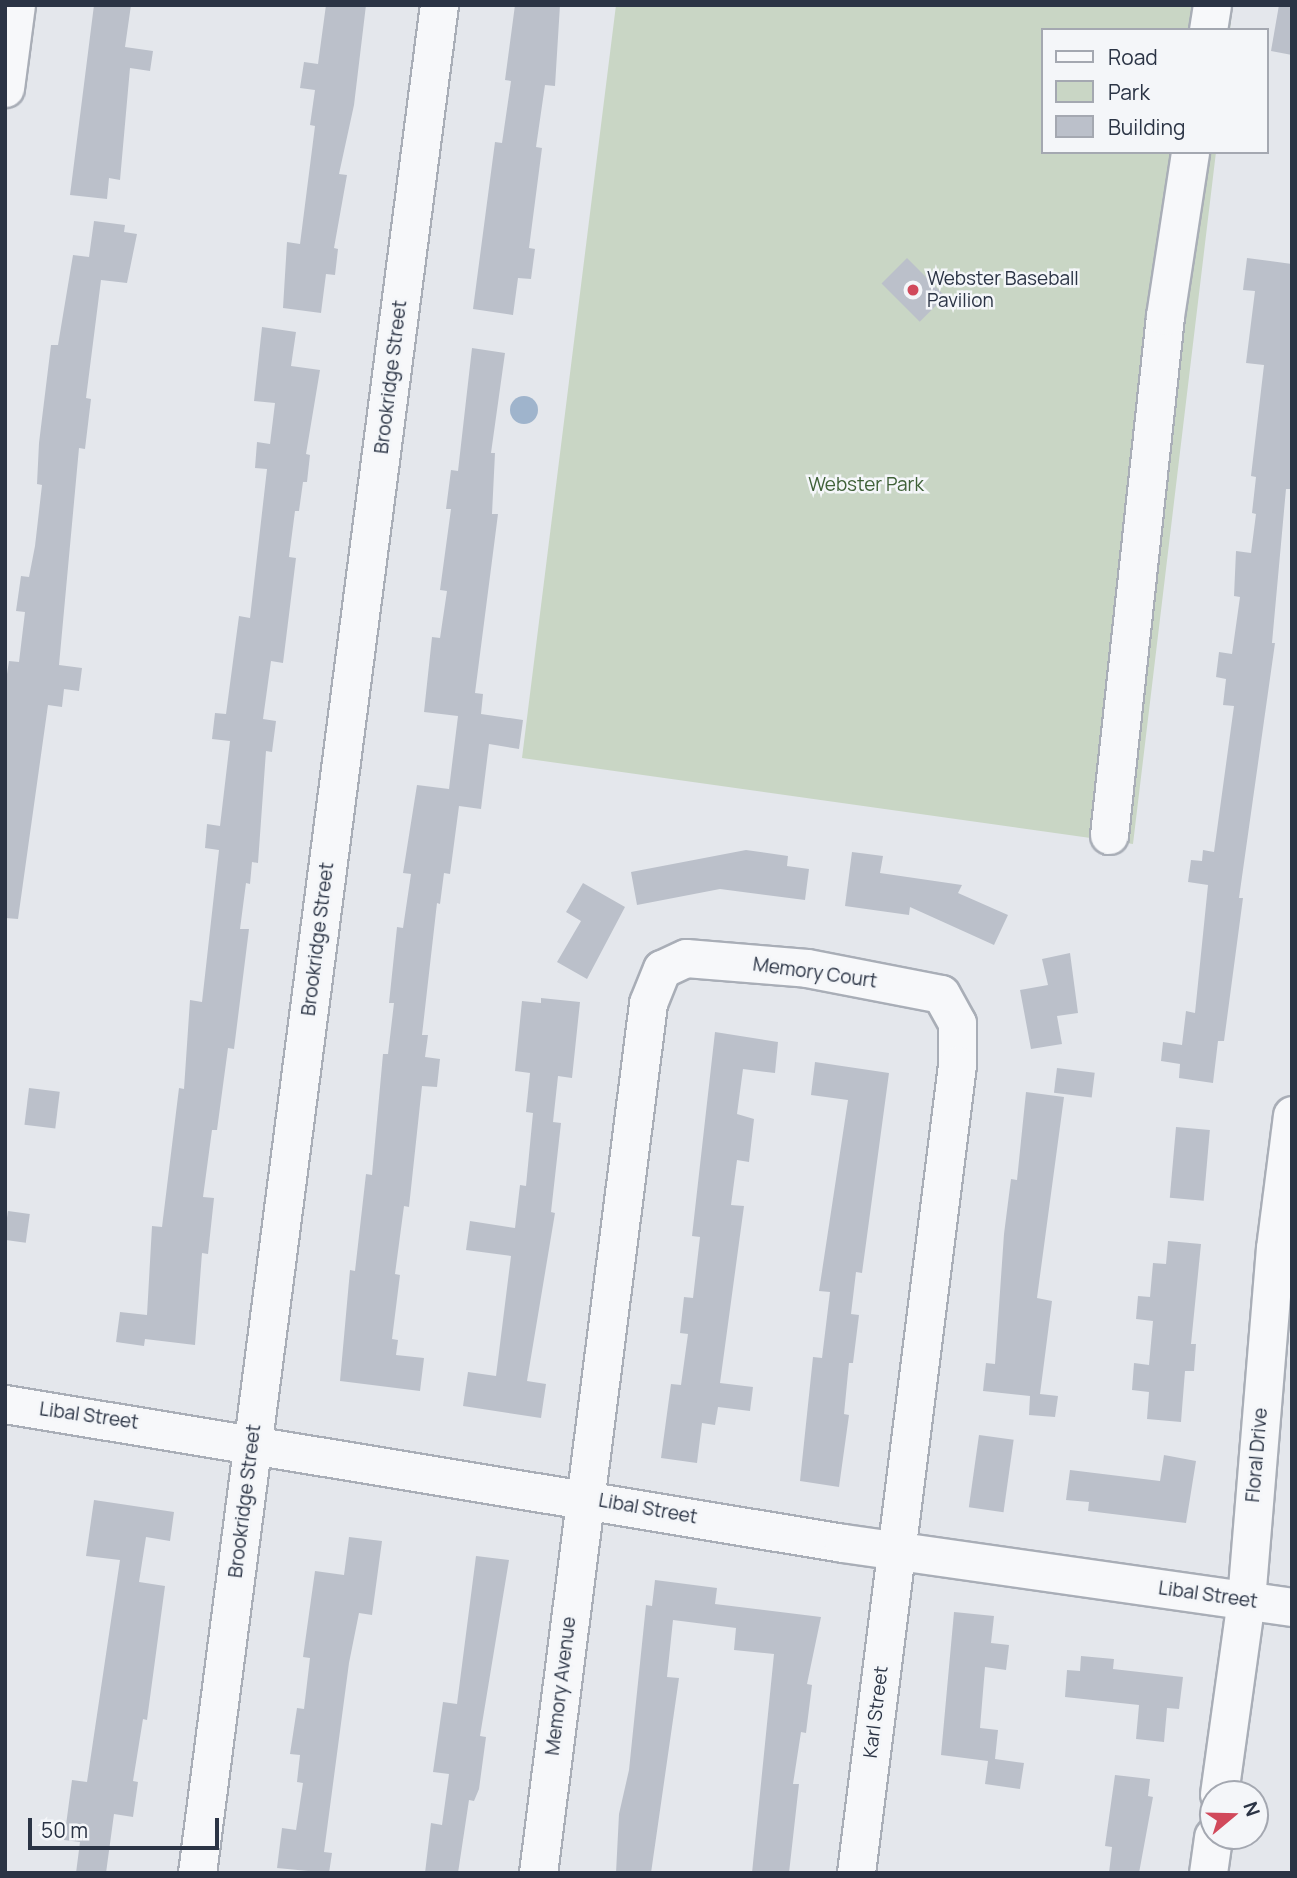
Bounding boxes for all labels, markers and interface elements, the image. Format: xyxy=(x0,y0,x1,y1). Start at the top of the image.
legend xyxy=(1042,28,1269,154)
text: Road xyxy=(1108,43,1158,71)
text: Park xyxy=(1108,78,1150,106)
text: Building xyxy=(1108,113,1185,141)
place label: Webster Baseball Pavilion xyxy=(927,268,1079,312)
marker: Webster Baseball Pavilion xyxy=(905,282,921,298)
street label: Brookridge Street xyxy=(370,299,412,455)
park label: Webster Park xyxy=(808,474,924,496)
street label: Brookridge Street xyxy=(297,861,339,1017)
street label: Memory Court xyxy=(751,953,879,993)
street label: Libal Street xyxy=(38,1398,140,1434)
street label: Floral Drive xyxy=(1242,1407,1272,1503)
street label: Brookridge Street xyxy=(224,1423,266,1579)
street label: Libal Street xyxy=(597,1489,699,1529)
street label: Libal Street xyxy=(1157,1577,1259,1613)
street label: Memory Avenue xyxy=(541,1615,581,1757)
street label: Karl Street xyxy=(859,1665,893,1759)
north arrow xyxy=(1199,1780,1269,1850)
text: N xyxy=(1237,1798,1266,1820)
scale bar xyxy=(32,1804,222,1848)
text: 50 m xyxy=(41,1816,88,1844)

